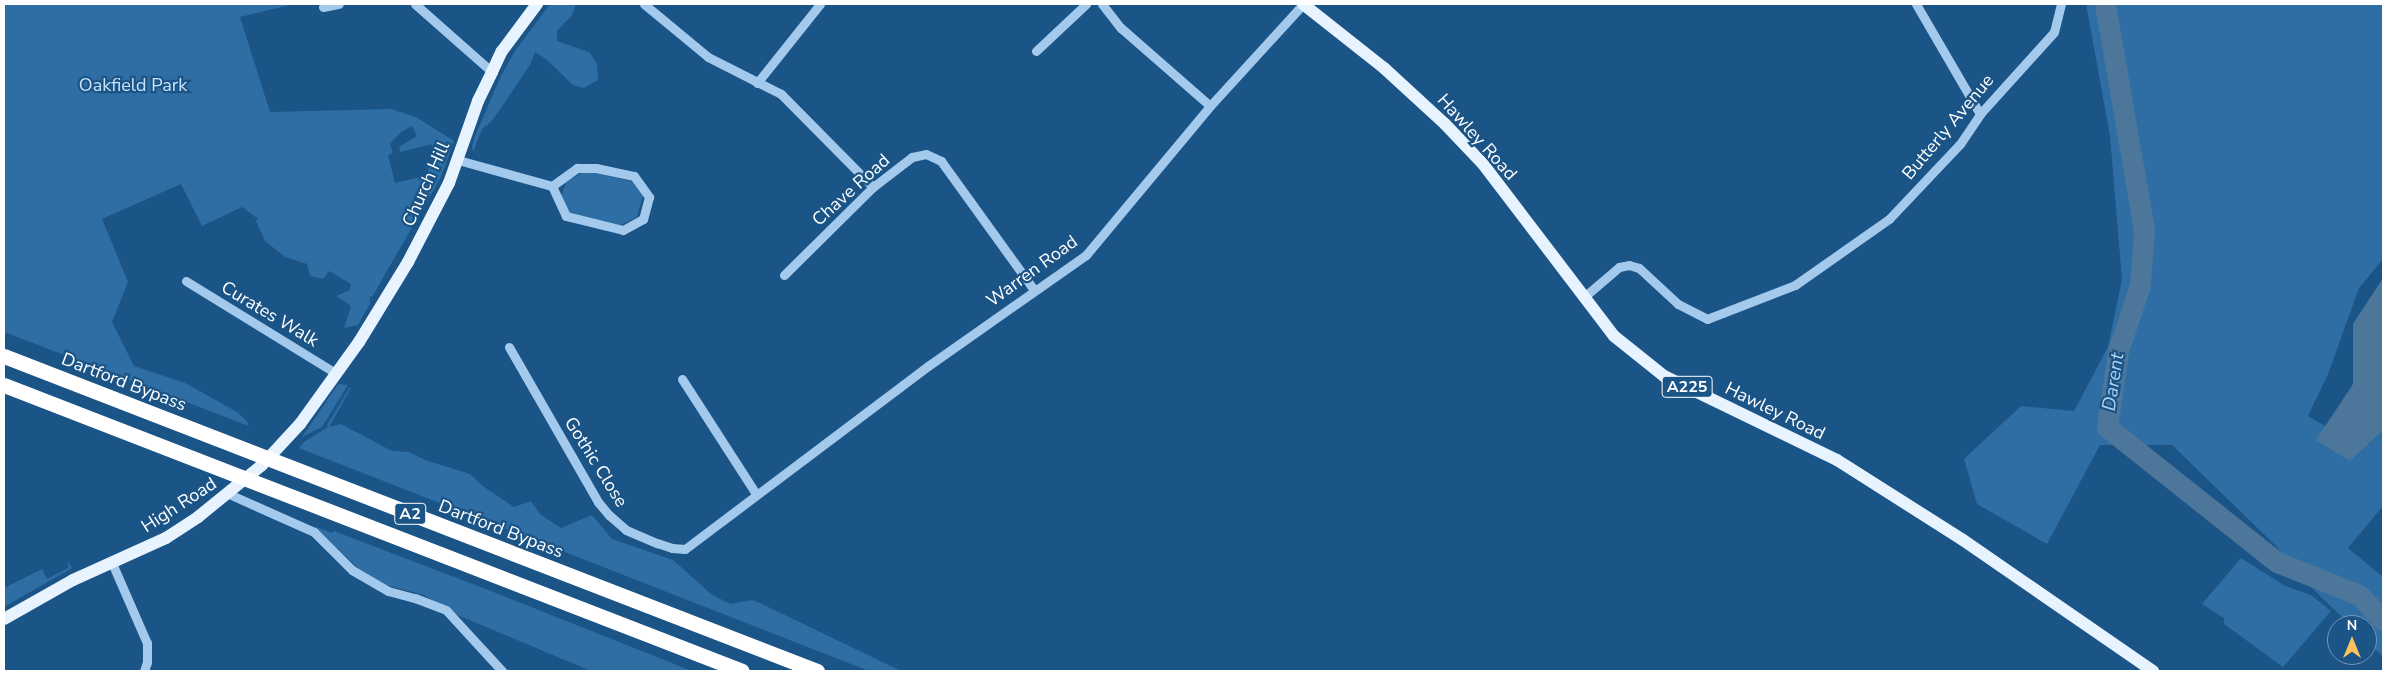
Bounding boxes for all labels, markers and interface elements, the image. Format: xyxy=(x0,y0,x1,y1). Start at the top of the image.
street label: Butterly Avenue xyxy=(1898,70,1998,184)
park label: Oakfield Park xyxy=(79,74,187,96)
street label: Hawley Road xyxy=(1433,89,1521,185)
street label: Church Hill xyxy=(398,138,454,230)
street label: Chave Road xyxy=(808,150,894,230)
street label: Warren Road xyxy=(982,231,1082,311)
street label: Curates Walk xyxy=(217,277,323,351)
street label: Dartford Bypass xyxy=(58,348,190,416)
water label: Darent xyxy=(2098,351,2130,413)
road number: A225 xyxy=(1661,374,1713,401)
street label: Hawley Road xyxy=(1721,377,1829,445)
street label: Gothic Close xyxy=(560,413,632,511)
street label: High Road xyxy=(137,473,221,537)
street label: Dartford Bypass xyxy=(435,495,567,563)
road number: A2 xyxy=(394,500,426,528)
north arrow xyxy=(2327,615,2377,665)
text: N xyxy=(2347,616,2357,635)

